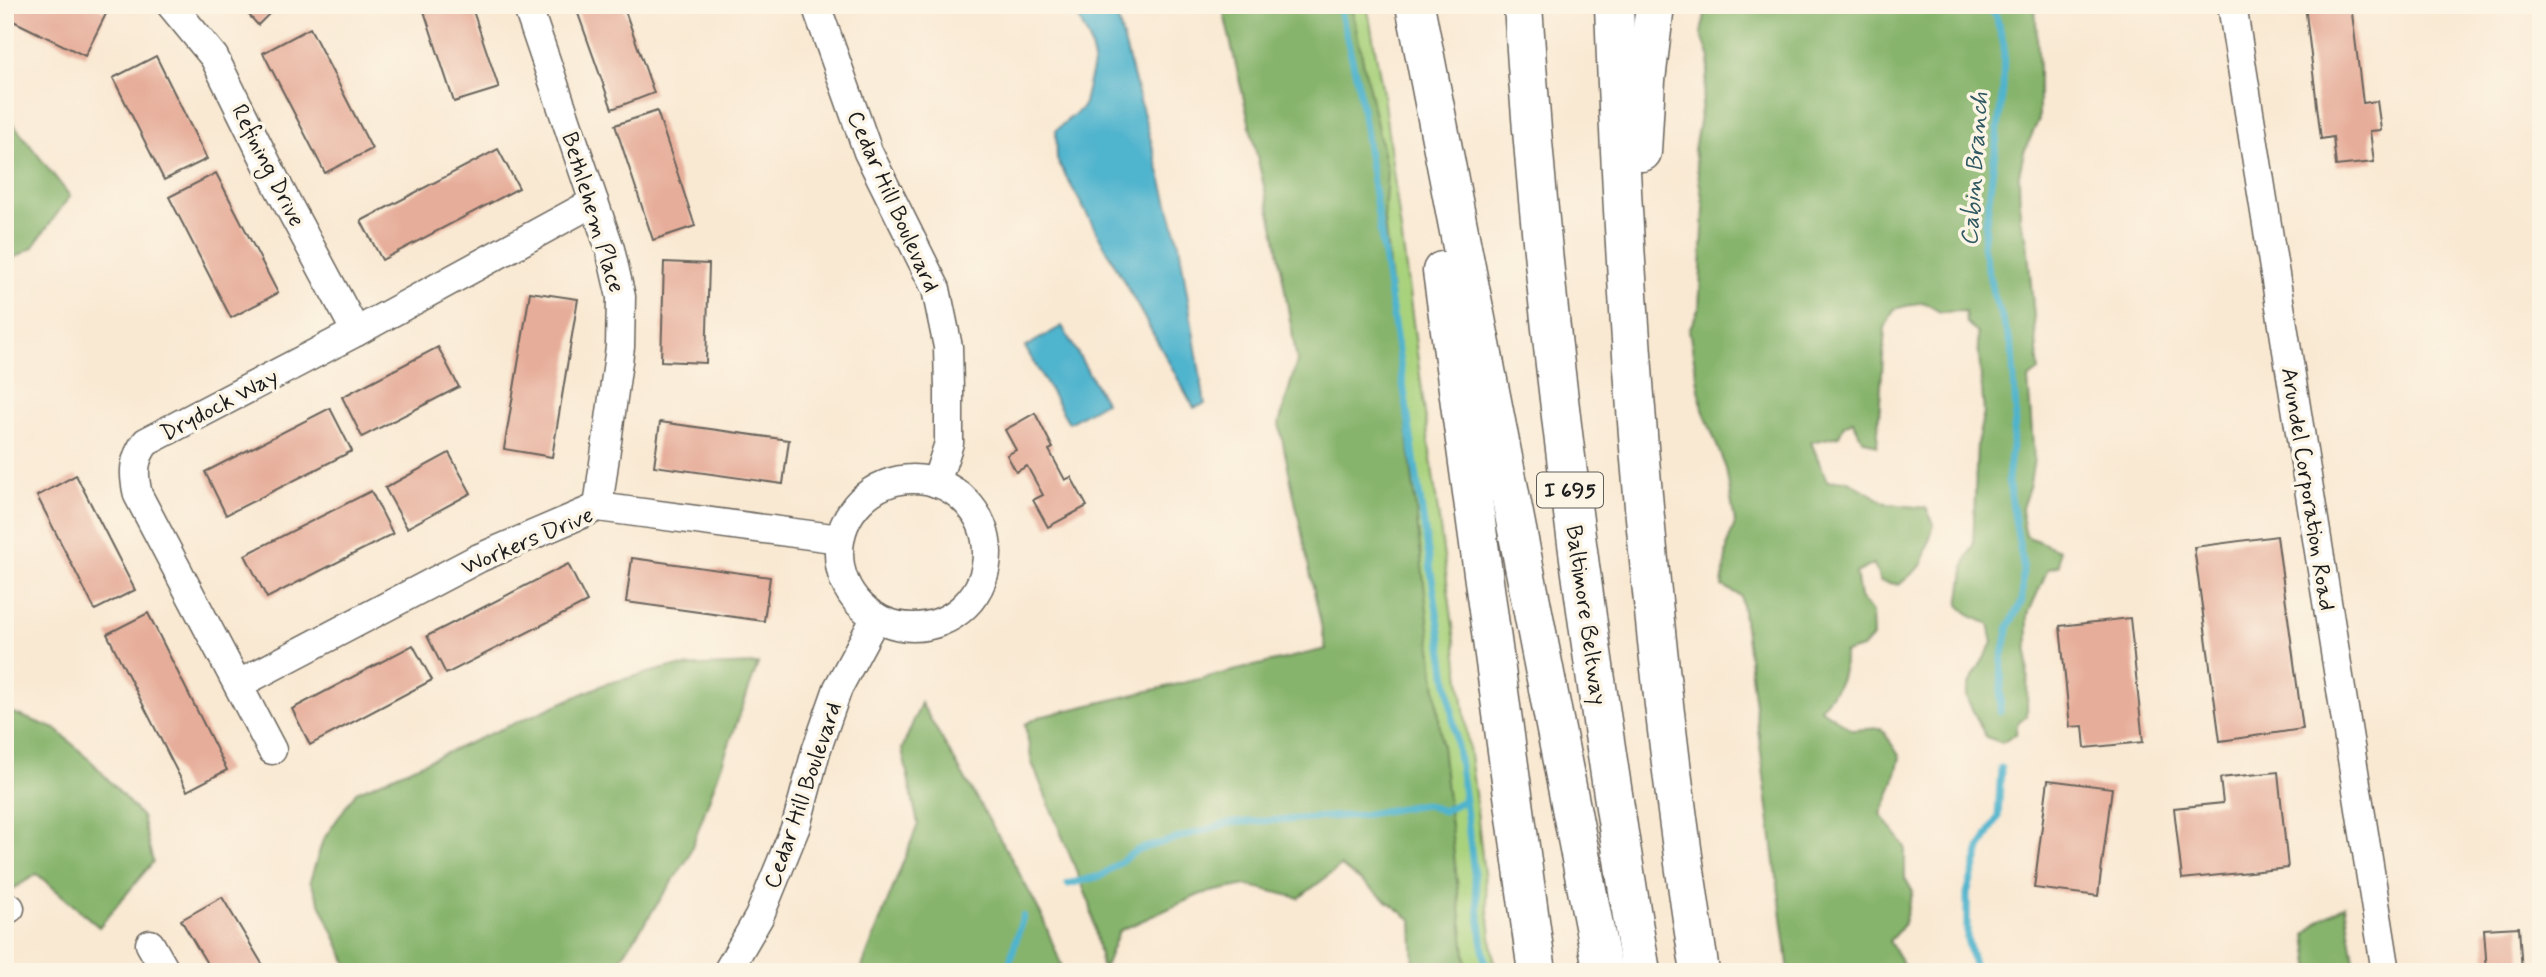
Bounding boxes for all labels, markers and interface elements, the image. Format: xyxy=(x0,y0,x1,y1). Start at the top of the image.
water label: Cabin Branch xyxy=(1955,91,1996,247)
street label: Refining Drive xyxy=(222,99,311,233)
street label: Cedar Hill Boulevard xyxy=(839,106,946,297)
street label: Bethlehem Place xyxy=(553,129,631,297)
street label: Drydock Way xyxy=(156,362,284,449)
street label: Arundel Corporation Road xyxy=(2273,366,2341,613)
road number: I 695 xyxy=(1537,472,1603,508)
street label: Workers Drive xyxy=(457,501,598,583)
street label: Baltimore Beltway xyxy=(1558,523,1612,707)
street label: Cedar Hill Boulevard xyxy=(758,698,850,893)

